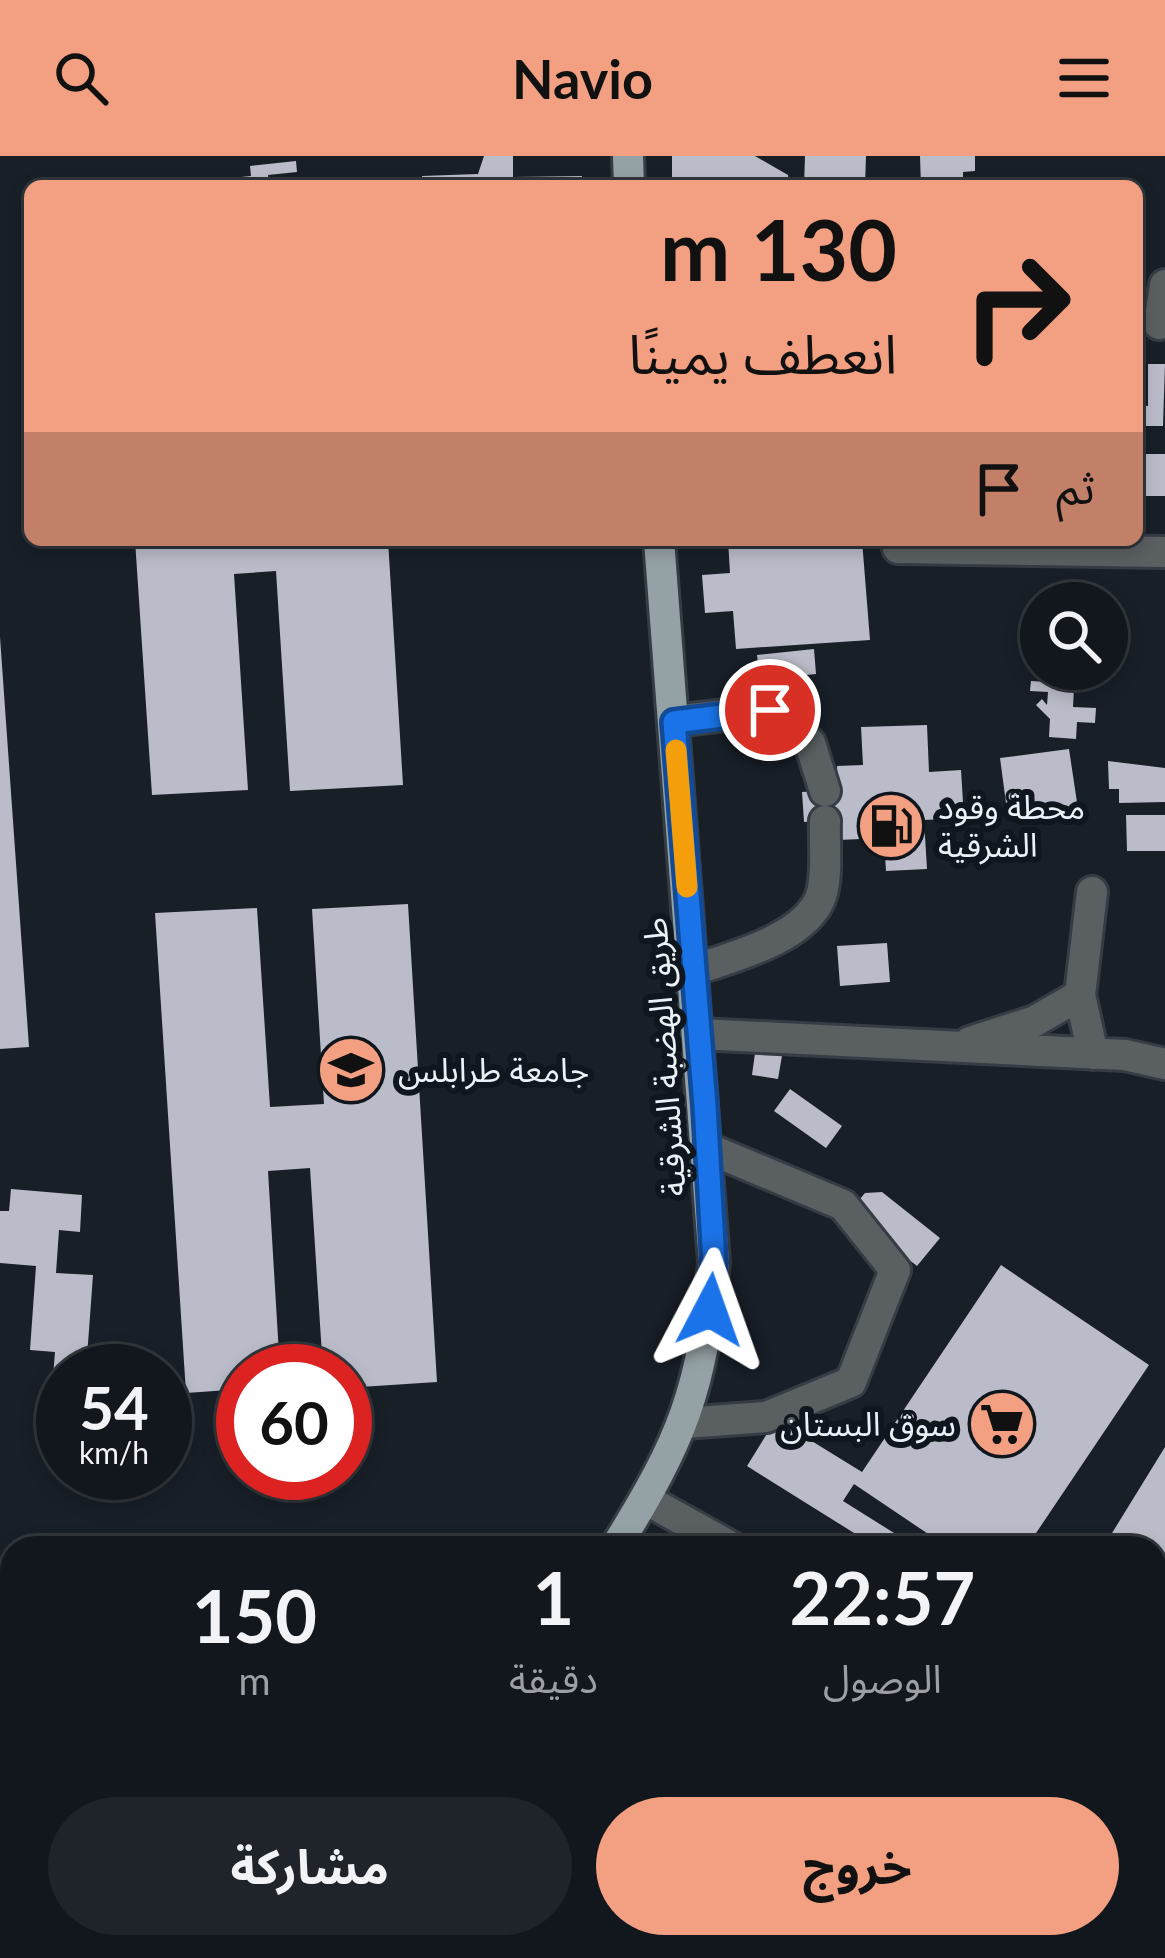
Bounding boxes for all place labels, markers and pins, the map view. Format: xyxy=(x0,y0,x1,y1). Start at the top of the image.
pin xyxy=(719,659,821,761)
place label: محطة وقود الشرقية xyxy=(938,786,1085,865)
fuel station icon: محطة وقود الشرقية xyxy=(856,791,926,861)
school or university icon: جامعة طرابلس xyxy=(316,1035,386,1105)
place label: جامعة طرابلس xyxy=(398,1049,589,1090)
supermarket icon: سوق البستان xyxy=(967,1389,1037,1459)
place label: سوق البستان xyxy=(780,1403,956,1444)

